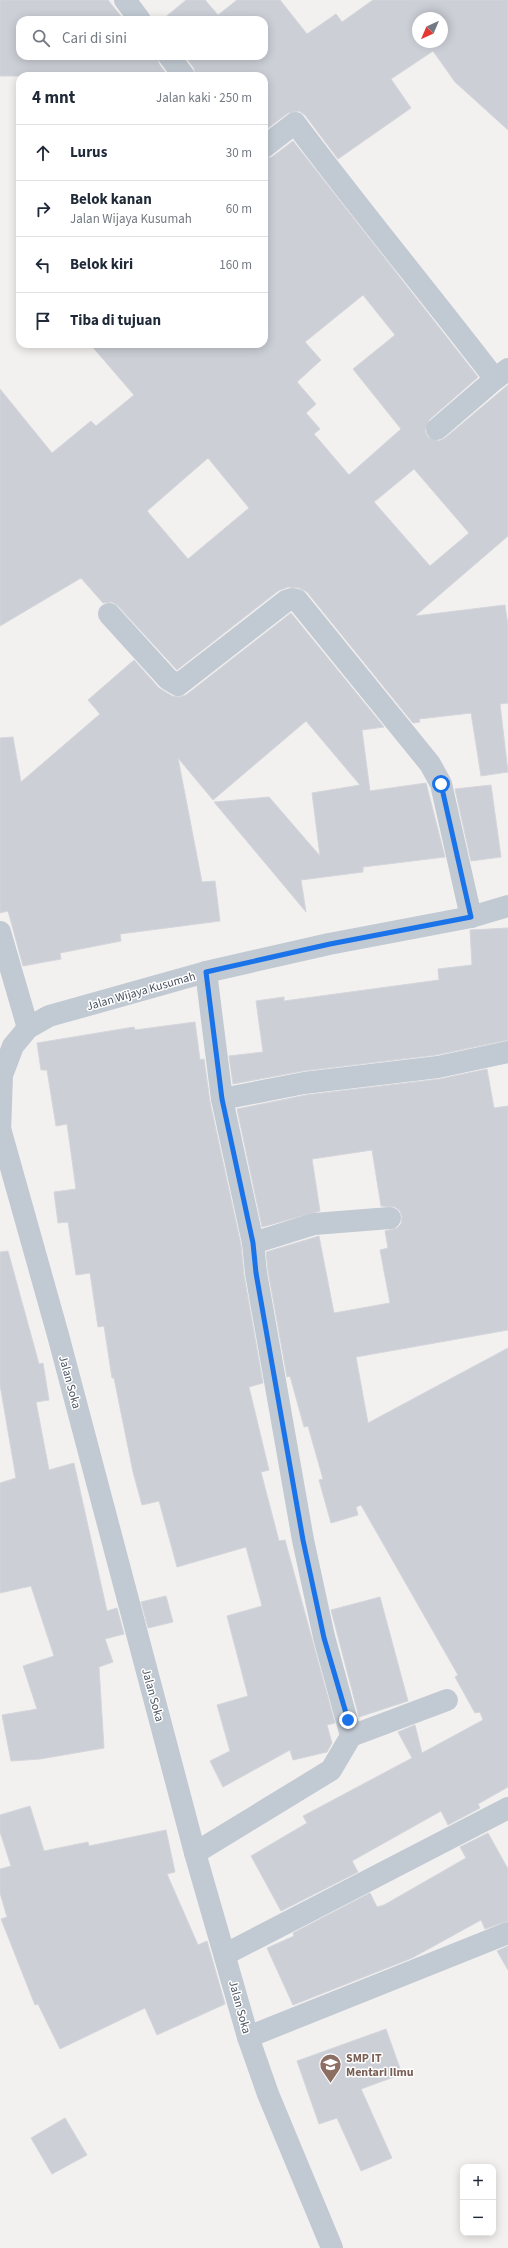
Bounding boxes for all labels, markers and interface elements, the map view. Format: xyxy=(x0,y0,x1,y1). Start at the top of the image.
north arrow xyxy=(412,12,448,48)
search box xyxy=(16,16,268,60)
icon: search xyxy=(30,27,52,49)
text: Cari di sini xyxy=(62,28,127,49)
text: 4 mnt xyxy=(32,86,75,110)
text: Jalan kaki · 250 m xyxy=(156,89,252,107)
icon: ahead xyxy=(32,142,54,164)
text: Lurus xyxy=(70,142,107,163)
text: 30 m xyxy=(226,144,252,162)
text: Belok kanan xyxy=(70,189,152,210)
icon: right xyxy=(32,198,54,220)
text: 60 m xyxy=(226,200,252,218)
text: Jalan Wijaya Kusumah xyxy=(70,210,192,228)
icon: left xyxy=(32,254,54,276)
text: Belok kiri xyxy=(70,254,133,275)
text: 160 m xyxy=(219,256,252,274)
icon: arrive xyxy=(32,310,54,332)
text: Tiba di tujuan xyxy=(70,310,161,331)
route start xyxy=(432,775,450,793)
street label: Jalan Wijaya Kusumah xyxy=(85,968,198,1015)
street label: Jalan Soka xyxy=(54,1354,85,1411)
street label: Jalan Soka xyxy=(137,1667,168,1724)
route end xyxy=(339,1711,357,1729)
street label: Jalan Soka xyxy=(224,1979,255,2036)
place label: SMP IT Mentari Ilmu xyxy=(346,2050,414,2081)
school or university icon: SMP IT Mentari Ilmu xyxy=(317,2052,343,2085)
map controls xyxy=(460,2164,496,2236)
button: + xyxy=(460,2164,496,2200)
button: − xyxy=(460,2200,496,2236)

